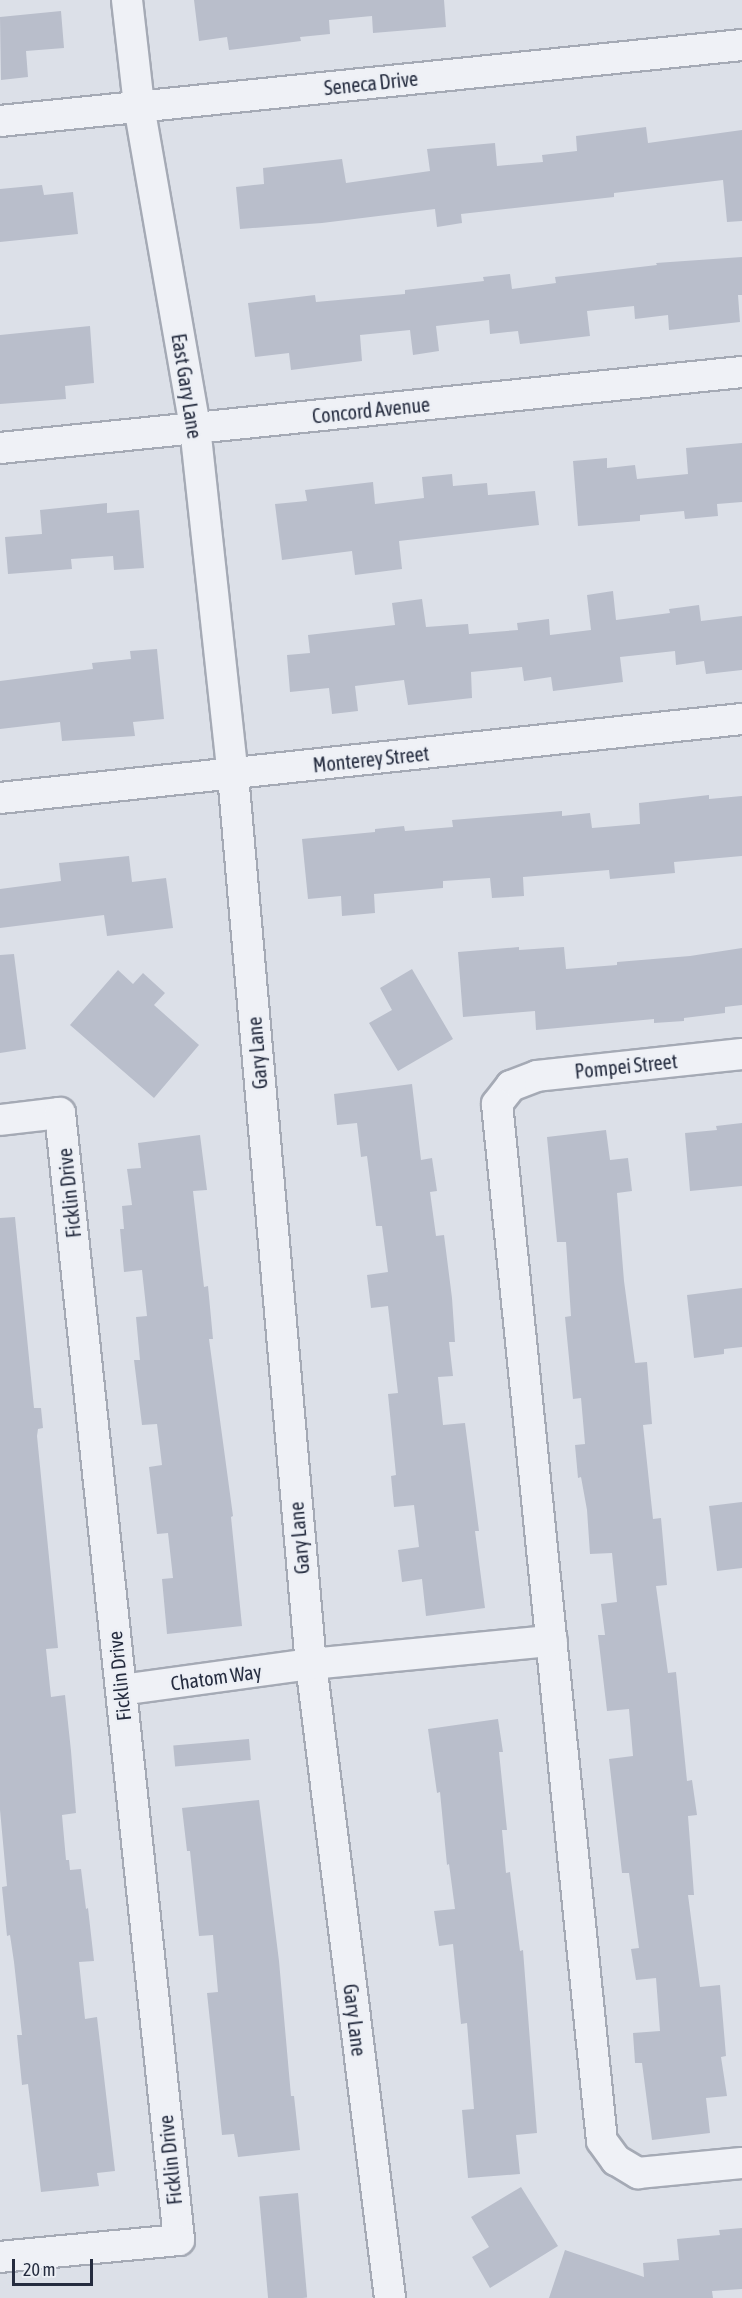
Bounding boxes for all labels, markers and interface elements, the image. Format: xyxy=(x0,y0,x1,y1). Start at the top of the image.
street label: Seneca Drive xyxy=(323,66,419,100)
street label: East Gary Lane xyxy=(167,332,207,440)
street label: Concord Avenue xyxy=(311,392,431,428)
street label: Monterey Street xyxy=(312,741,430,777)
street label: Gary Lane xyxy=(242,1016,272,1090)
street label: Pompei Street xyxy=(573,1049,679,1083)
street label: Ficklin Drive xyxy=(52,1147,86,1239)
street label: Gary Lane xyxy=(284,1501,314,1575)
street label: Ficklin Drive xyxy=(102,1630,136,1722)
street label: Chatom Way xyxy=(169,1659,263,1695)
street label: Gary Lane xyxy=(339,1983,371,2057)
street label: Ficklin Drive xyxy=(153,2114,187,2206)
scale bar xyxy=(15,2247,96,2285)
text: 20 m xyxy=(23,2259,55,2280)

